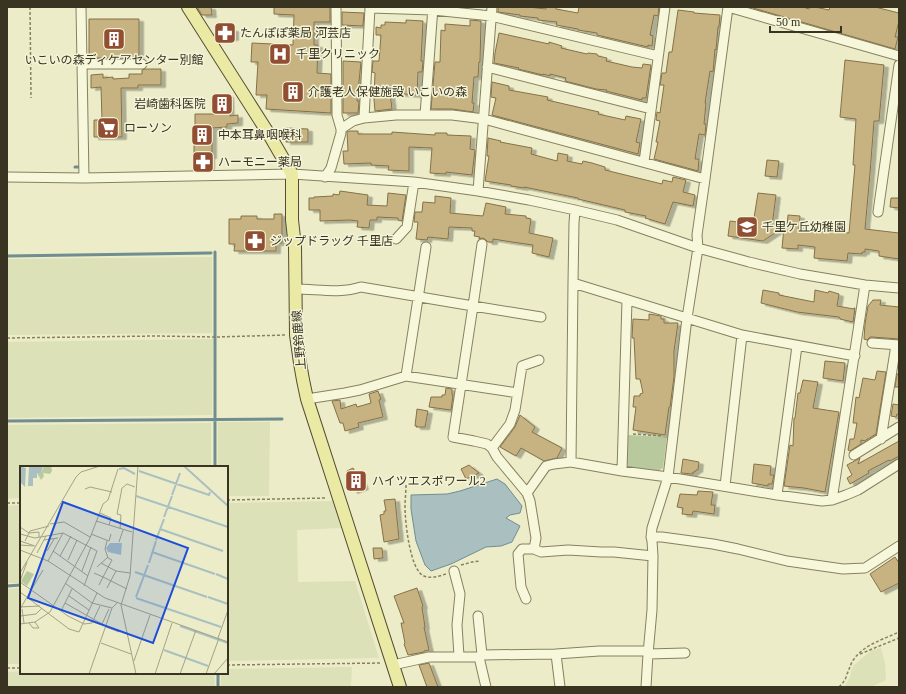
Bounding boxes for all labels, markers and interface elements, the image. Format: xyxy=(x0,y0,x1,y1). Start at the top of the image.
scale bar xyxy=(770,8,841,34)
text: 50 m xyxy=(776,15,801,29)
pharmacy icon: たんぽぽ薬局 河芸店 xyxy=(212,20,238,46)
building icon: いこいの森ディケアセンター別館 xyxy=(101,26,127,52)
place label: たんぽぽ薬局 河芸店 xyxy=(240,26,351,40)
hospital icon: 千里クリニック xyxy=(267,41,293,67)
place label: 千里クリニック xyxy=(296,47,380,61)
place label: いこいの森ディケアセンター別館 xyxy=(25,53,203,67)
building icon: 介護老人保健施設 いこいの森 xyxy=(280,79,306,105)
place label: 介護老人保健施設 いこいの森 xyxy=(308,85,467,99)
building icon: 岩崎歯科医院 xyxy=(209,91,235,117)
place label: 岩崎歯科医院 xyxy=(134,97,206,111)
supermarket icon: ローソン xyxy=(95,115,121,141)
place label: ローソン xyxy=(124,121,172,135)
building icon: 中本耳鼻咽喉科 xyxy=(189,122,215,148)
place label: 中本耳鼻咽喉科 xyxy=(218,128,302,142)
pharmacy icon: ハーモニー薬局 xyxy=(190,149,216,175)
place label: ハーモニー薬局 xyxy=(218,155,302,169)
school or university icon: 千里ケ丘幼稚園 xyxy=(734,214,760,240)
place label: 千里ケ丘幼稚園 xyxy=(762,220,846,234)
pharmacy icon: ジップドラッグ 千里店 xyxy=(242,228,268,254)
place label: ジップドラッグ 千里店 xyxy=(270,234,393,248)
street label: 上野鈴鹿線 xyxy=(289,309,309,371)
inset map xyxy=(20,466,228,674)
building icon: ハイツエスポワール2 xyxy=(343,468,369,494)
place label: ハイツエスポワール2 xyxy=(372,474,486,488)

